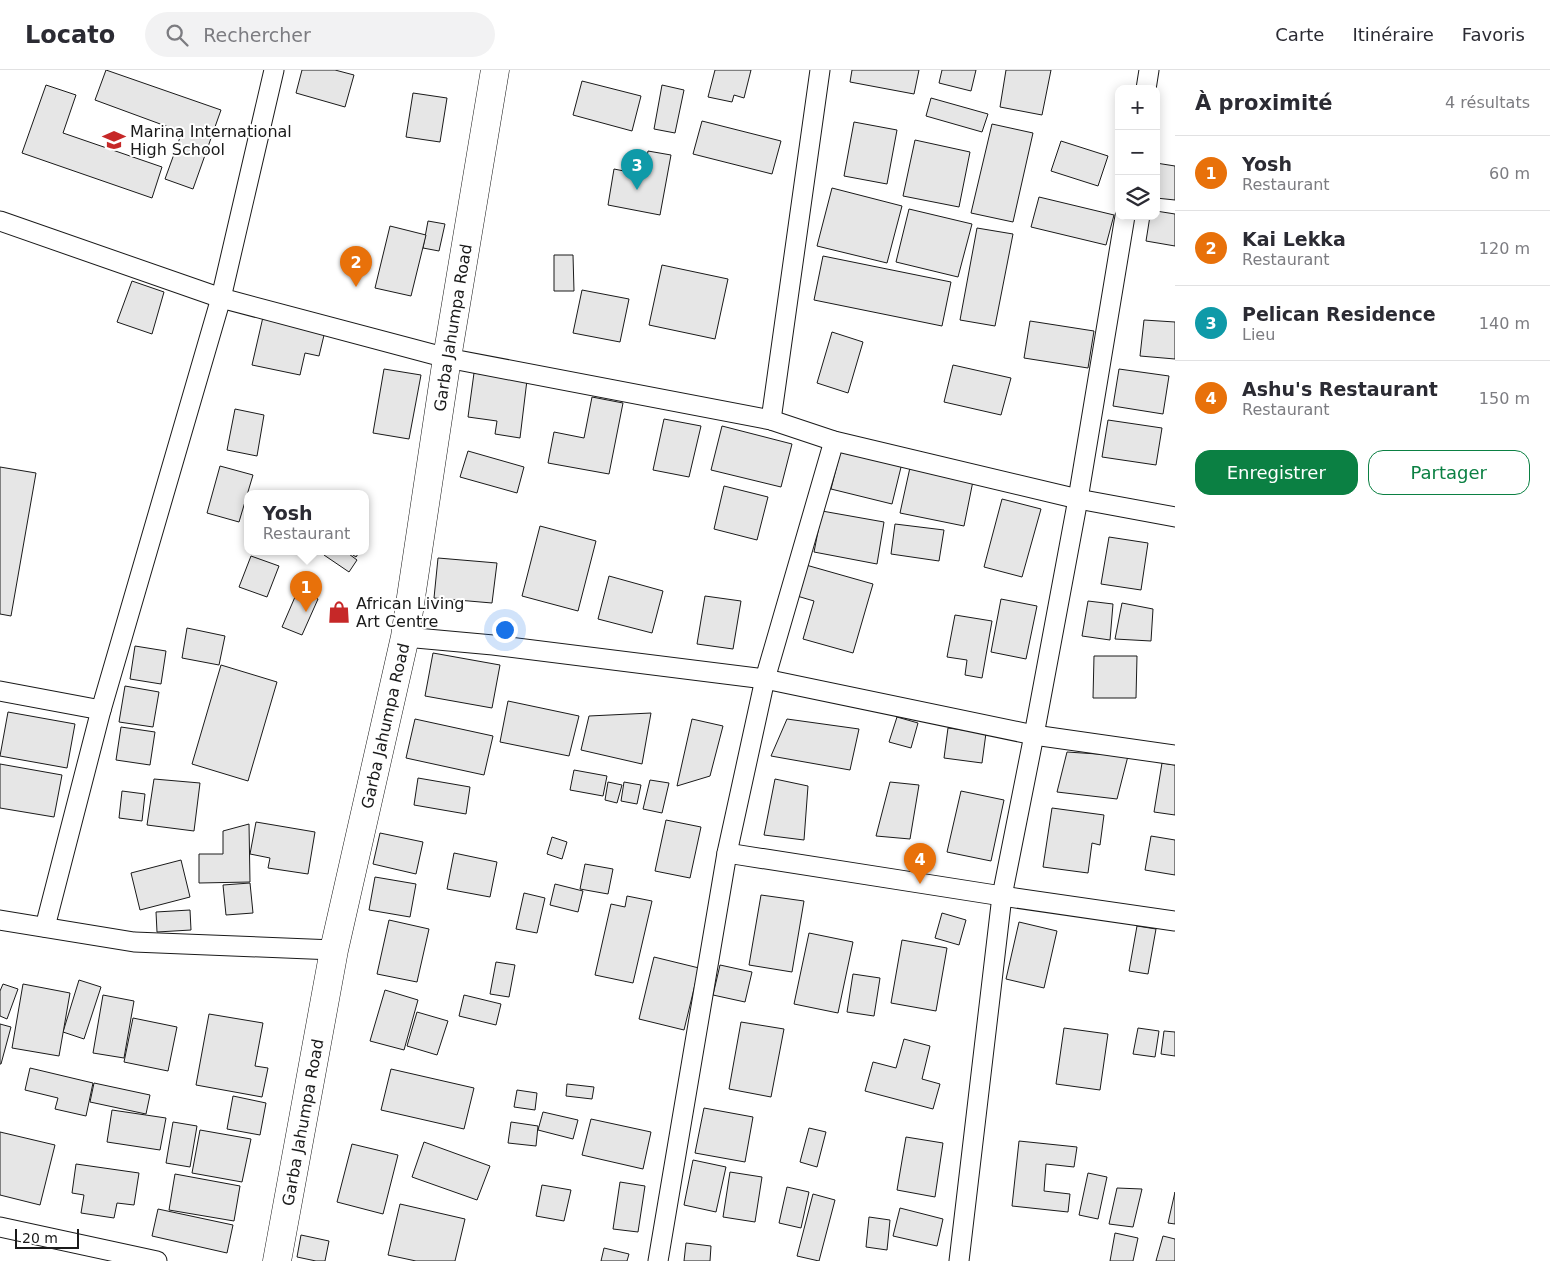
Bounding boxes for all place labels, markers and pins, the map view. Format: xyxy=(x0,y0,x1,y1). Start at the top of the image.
place label: Marina International High School xyxy=(130,122,292,159)
school or university icon: Marina International High School xyxy=(101,127,127,153)
pin: 3 xyxy=(621,149,653,190)
pin: 2 xyxy=(340,246,372,287)
pin: 1 xyxy=(290,571,322,612)
place label: African Living Art Centre xyxy=(356,594,464,631)
shop icon: African Living Art Centre xyxy=(326,599,352,625)
pin: 4 xyxy=(904,843,936,884)

